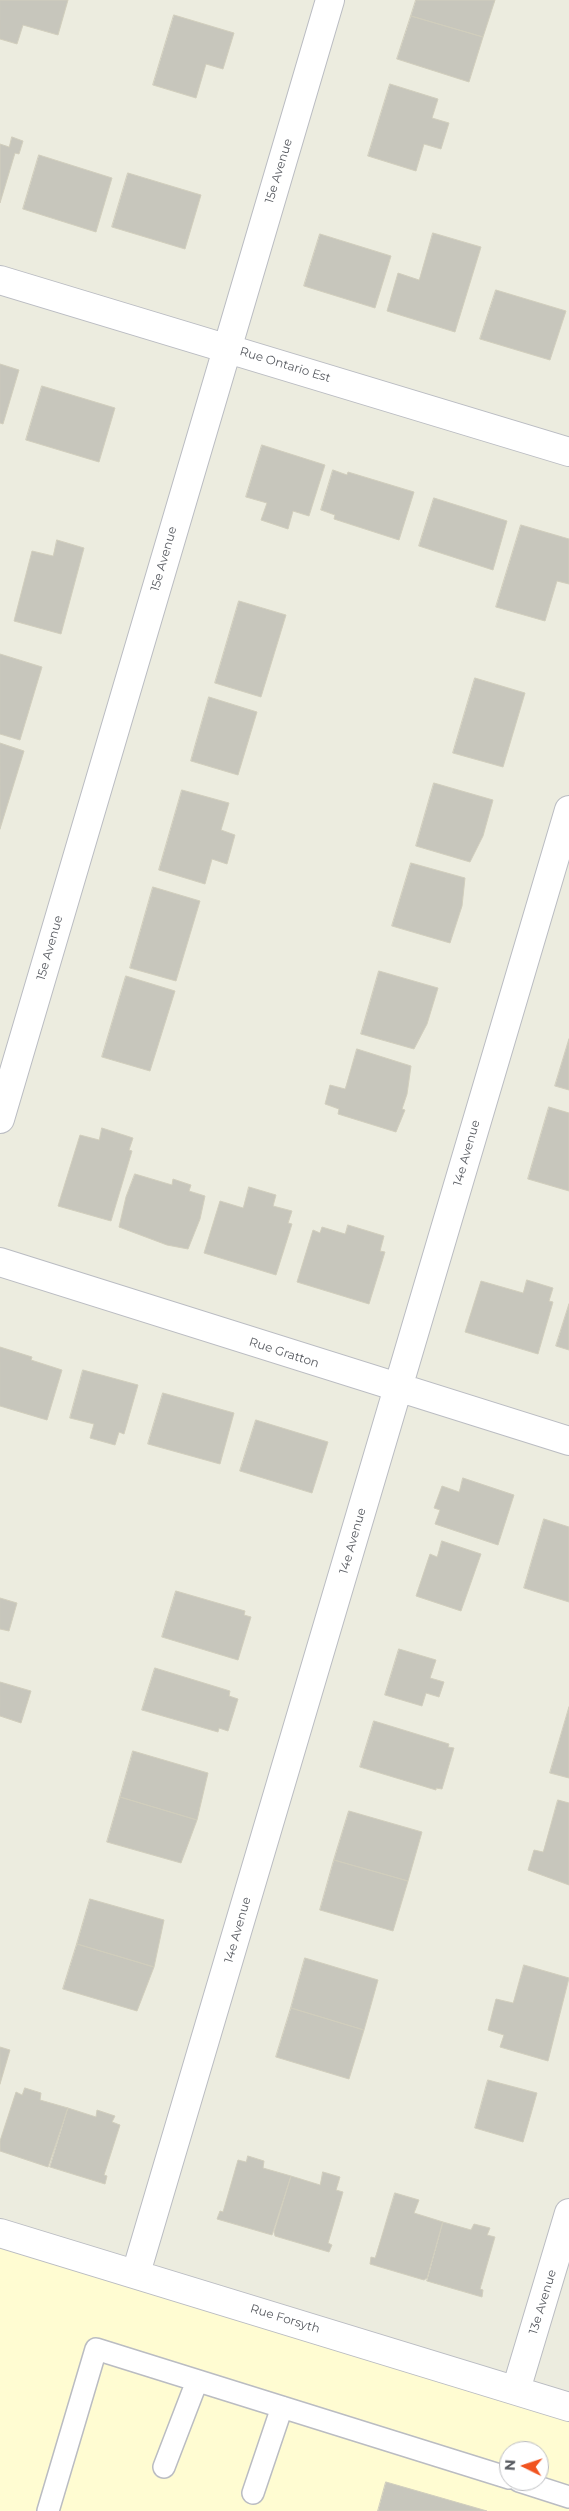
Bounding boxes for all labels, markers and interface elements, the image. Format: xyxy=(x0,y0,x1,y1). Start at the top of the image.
street label: 15e Avenue xyxy=(262,137,296,205)
street label: Rue Ontario Est xyxy=(238,344,332,386)
street label: 15e Avenue xyxy=(148,525,180,593)
street label: 15e Avenue xyxy=(34,914,66,982)
street label: 14e Avenue xyxy=(451,1118,483,1188)
street label: Rue Gratton xyxy=(247,1335,321,1371)
street label: 14e Avenue xyxy=(337,1506,369,1576)
street label: 14e Avenue xyxy=(222,1895,254,1965)
street label: 13e Avenue xyxy=(526,2268,560,2336)
street label: Rue Forsyth xyxy=(248,2302,322,2336)
north arrow xyxy=(499,2441,549,2491)
text: N xyxy=(501,2459,519,2471)

